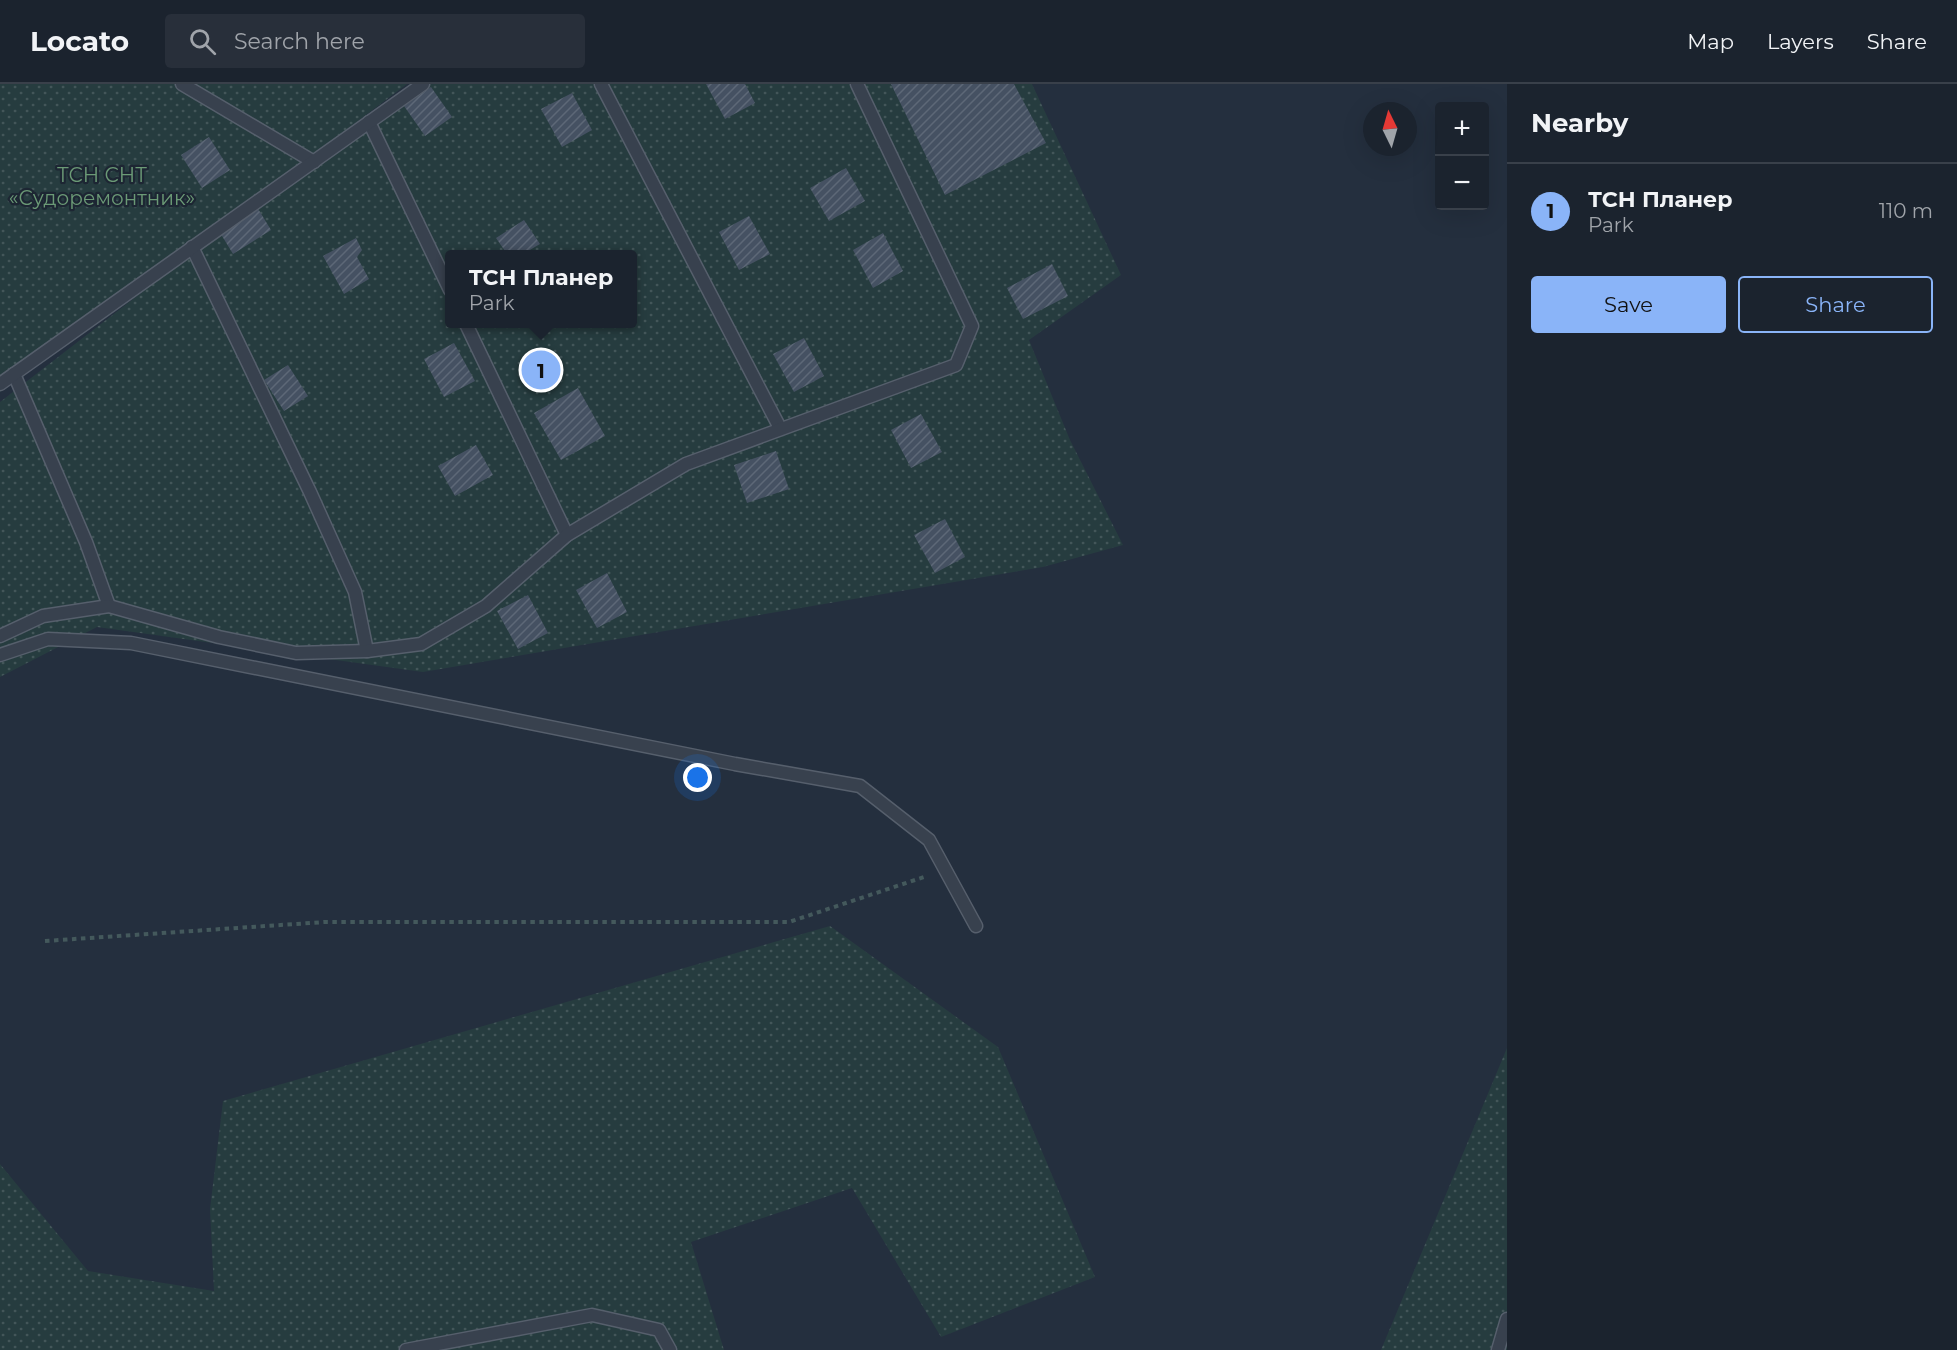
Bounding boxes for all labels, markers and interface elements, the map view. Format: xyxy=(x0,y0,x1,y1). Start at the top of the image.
search box xyxy=(165,14,585,68)
text: Locato xyxy=(30,24,129,58)
icon: search xyxy=(186,25,219,58)
text: Search here xyxy=(234,28,365,55)
text: Map xyxy=(1687,29,1734,54)
text: Layers xyxy=(1767,29,1834,54)
text: Share xyxy=(1867,29,1927,54)
north arrow xyxy=(1363,102,1417,156)
map controls xyxy=(1435,102,1489,210)
button: + xyxy=(1435,102,1489,156)
text: Nearby xyxy=(1531,107,1628,139)
button: − xyxy=(1435,156,1489,210)
park label: ТСН СНТ «Судоремонтник» xyxy=(9,163,195,210)
text: ТСН Планер xyxy=(1588,186,1732,213)
text: 1 xyxy=(1547,199,1554,223)
text: 110 m xyxy=(1879,199,1933,223)
text: Park xyxy=(1588,213,1634,237)
popup xyxy=(445,250,637,328)
text: ТСН Планер xyxy=(469,264,613,291)
button: Save xyxy=(1531,276,1726,333)
button: Share xyxy=(1738,276,1933,333)
text: Park xyxy=(469,291,514,315)
pin: 1 xyxy=(522,348,560,392)
your location xyxy=(683,763,712,792)

